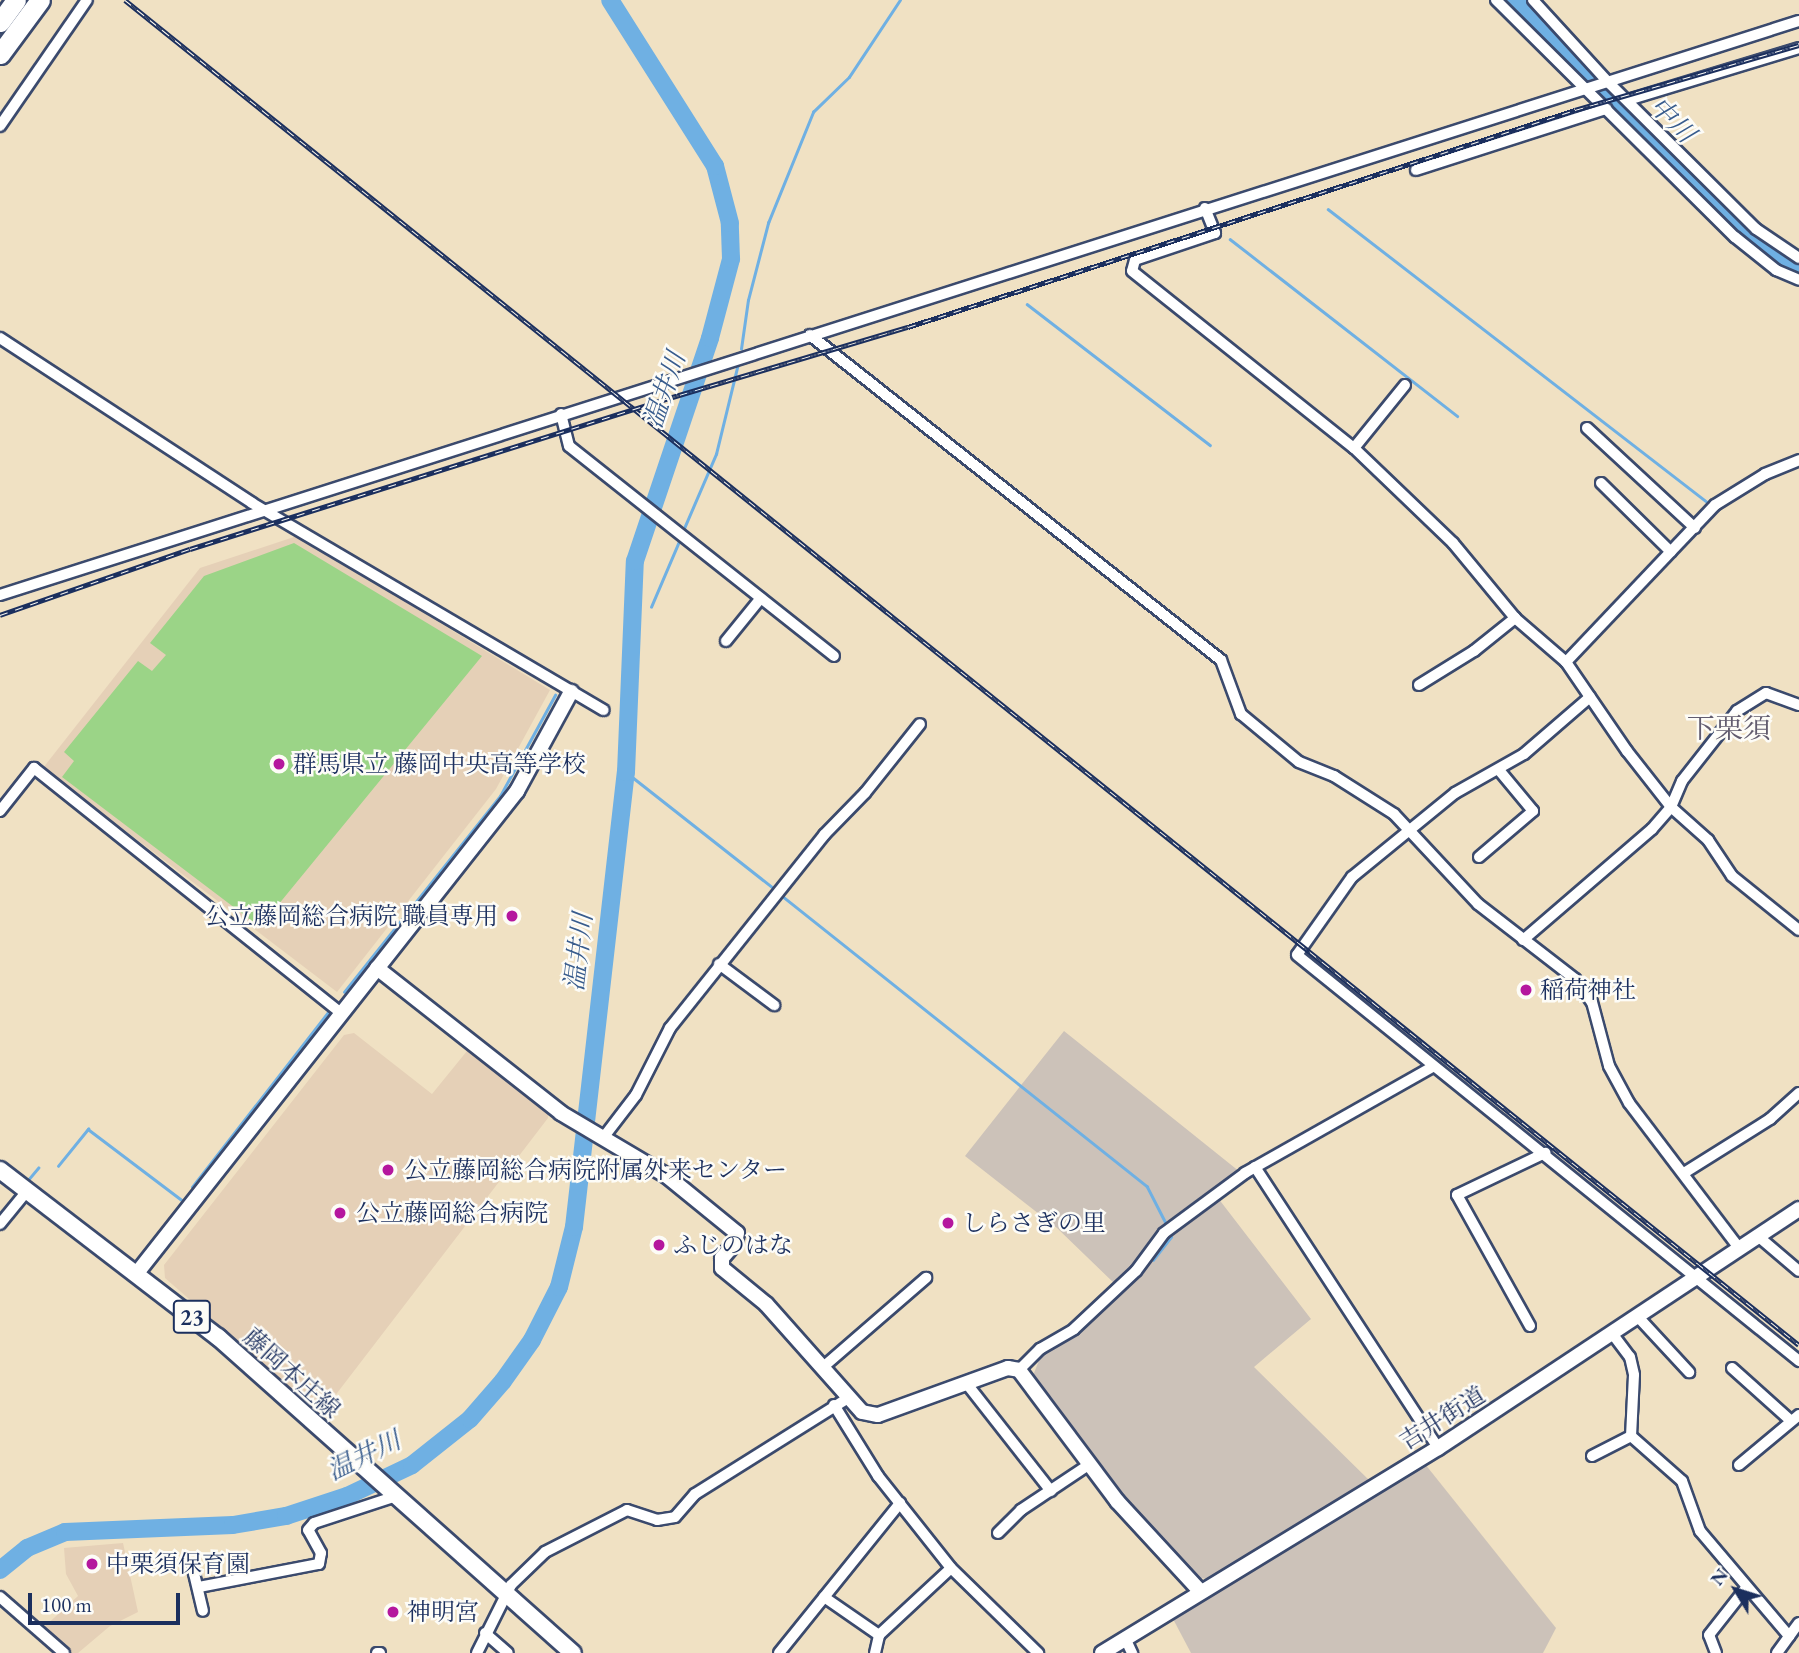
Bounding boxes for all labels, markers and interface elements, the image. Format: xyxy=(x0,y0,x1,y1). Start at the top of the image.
water label: 中川 xyxy=(1643,91,1701,149)
water label: 温井川 xyxy=(638,348,692,432)
district label: 下栗須 xyxy=(1687,711,1771,745)
place label: 群馬県立 藤岡中央高等学校 xyxy=(293,750,586,778)
marker: 群馬県立 藤岡中央高等学校 xyxy=(271,756,287,772)
place label: 公立藤岡総合病院 職員専用 xyxy=(205,902,498,930)
marker: 公立藤岡総合病院 職員専用 xyxy=(504,908,520,924)
water label: 温井川 xyxy=(559,911,599,993)
place label: 稲荷神社 xyxy=(1540,976,1636,1004)
marker: 稲荷神社 xyxy=(1518,982,1534,998)
place label: 公立藤岡総合病院附属外来センター xyxy=(404,1156,788,1184)
marker: 公立藤岡総合病院附属外来センター xyxy=(378,1160,398,1180)
place label: 公立藤岡総合病院 xyxy=(356,1199,548,1227)
marker: 公立藤岡総合病院 xyxy=(330,1203,350,1223)
place label: しらさぎの里 xyxy=(962,1209,1106,1237)
marker: しらさぎの里 xyxy=(940,1215,956,1231)
place label: ふじのはな xyxy=(673,1231,793,1259)
marker: ふじのはな xyxy=(651,1237,667,1253)
road number: 23 xyxy=(173,1298,211,1336)
street label: 藤岡本庄線 xyxy=(238,1322,346,1424)
street label: 吉井街道 xyxy=(1394,1380,1490,1456)
water label: 温井川 xyxy=(322,1425,406,1487)
place label: 中栗須保育園 xyxy=(106,1550,250,1578)
north arrow xyxy=(1701,1555,1771,1625)
marker: 中栗須保育園 xyxy=(84,1556,100,1572)
text: N xyxy=(1704,1563,1734,1591)
scale bar xyxy=(32,1580,184,1624)
text: 100 m xyxy=(41,1591,92,1618)
place label: 神明宮 xyxy=(407,1598,479,1626)
marker: 神明宮 xyxy=(385,1604,401,1620)

